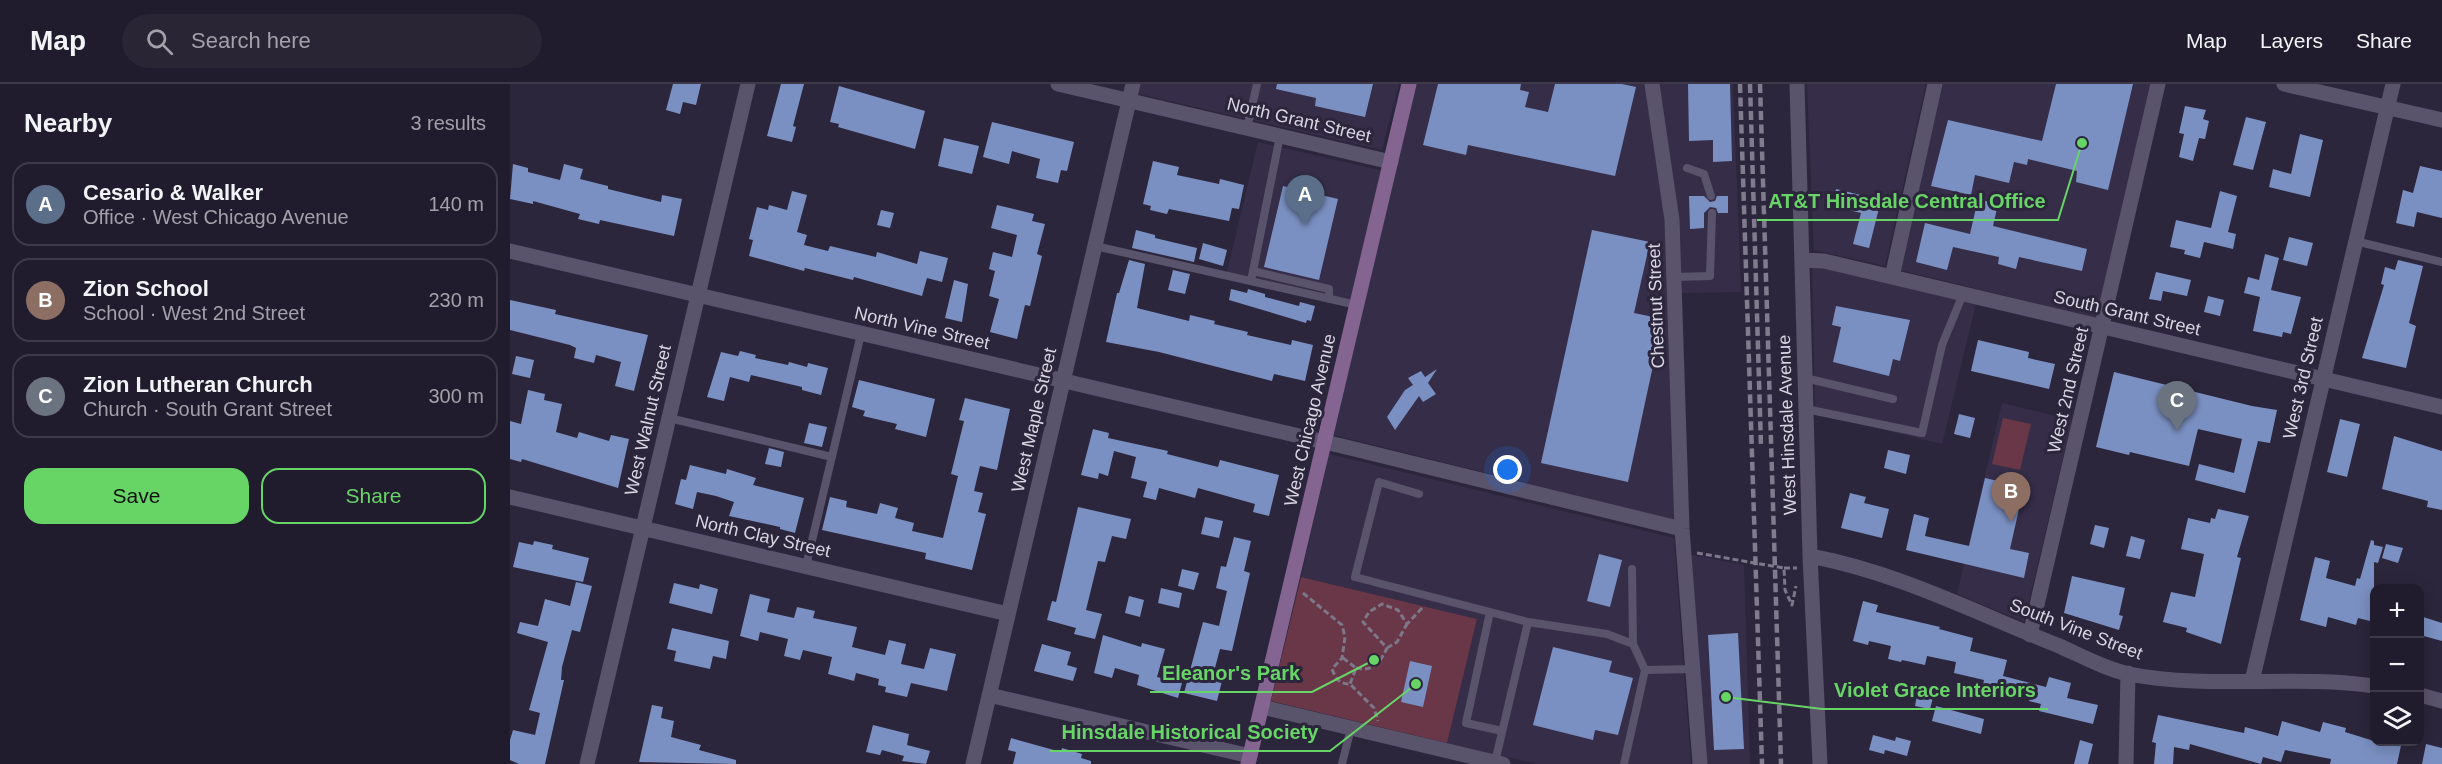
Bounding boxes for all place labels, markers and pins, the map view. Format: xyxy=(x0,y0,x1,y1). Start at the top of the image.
pin: A xyxy=(1286,176,1324,225)
callout: AT&T Hinsdale Central Office xyxy=(1757,182,2058,220)
pin: C xyxy=(2158,382,2196,431)
pin: B xyxy=(1992,472,2030,522)
callout: Eleanor's Park xyxy=(1150,654,1312,692)
callout: Violet Grace Interiors xyxy=(1822,671,2048,709)
callout: Hinsdale Historical Society xyxy=(1050,713,1330,751)

